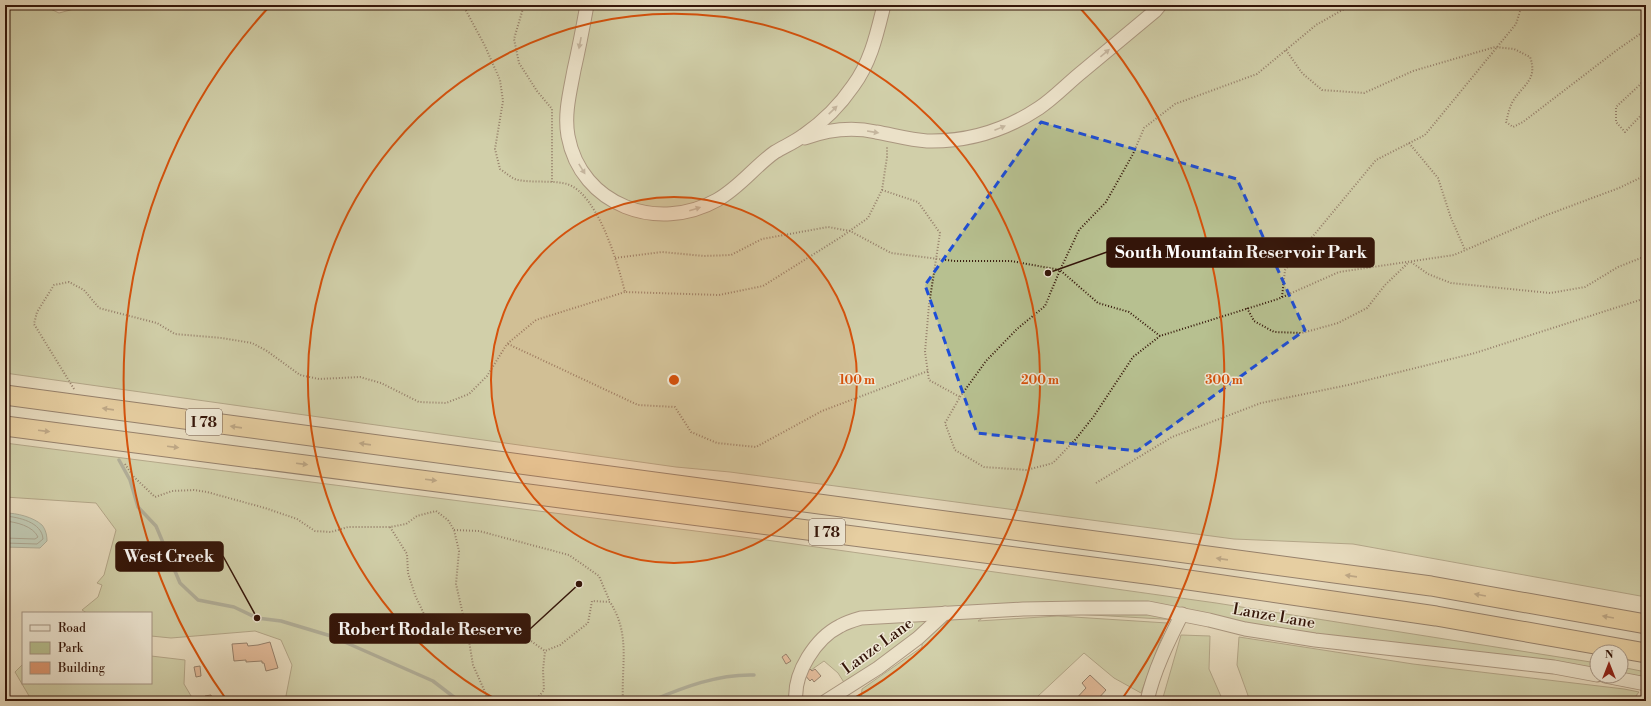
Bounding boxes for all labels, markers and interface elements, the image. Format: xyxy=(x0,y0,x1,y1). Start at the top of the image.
one-way arrow xyxy=(576,37,582,49)
one-way arrow xyxy=(1100,48,1111,57)
one-way arrow xyxy=(828,105,838,115)
one-way arrow xyxy=(995,125,1006,131)
one-way arrow xyxy=(867,129,879,135)
one-way arrow xyxy=(578,163,585,175)
one-way arrow xyxy=(689,206,701,212)
callout: South Mountain Reservoir Park xyxy=(1107,238,1374,267)
text: South Mountain Reservoir Park xyxy=(1115,242,1367,264)
centre of rings xyxy=(667,373,681,387)
text: 100 m xyxy=(839,373,875,388)
text: 200 m xyxy=(1021,373,1059,388)
text: 300 m xyxy=(1205,373,1243,388)
one-way arrow xyxy=(102,406,114,412)
road number: I 78 xyxy=(186,409,222,435)
one-way arrow xyxy=(230,423,243,430)
one-way arrow xyxy=(38,428,50,434)
one-way arrow xyxy=(359,441,371,447)
one-way arrow xyxy=(167,444,179,451)
one-way arrow xyxy=(296,461,308,467)
one-way arrow xyxy=(424,477,437,484)
road number: I 78 xyxy=(809,519,845,545)
callout: West Creek xyxy=(116,542,223,571)
text: West Creek xyxy=(123,546,215,568)
one-way arrow xyxy=(1216,556,1228,562)
one-way arrow xyxy=(1345,573,1357,579)
one-way arrow xyxy=(1473,592,1486,598)
street label: Lanze Lane xyxy=(1231,599,1317,633)
legend xyxy=(22,612,152,684)
street label: Lanze Lane xyxy=(838,613,917,678)
callout: Robert Rodale Reserve xyxy=(330,614,530,643)
one-way arrow xyxy=(1601,614,1614,620)
text: Robert Rodale Reserve xyxy=(338,619,522,641)
text: Road xyxy=(58,621,86,636)
text: Park xyxy=(58,641,84,656)
north arrow xyxy=(1589,644,1629,684)
text: N xyxy=(1605,648,1614,662)
text: Building xyxy=(57,661,106,676)

